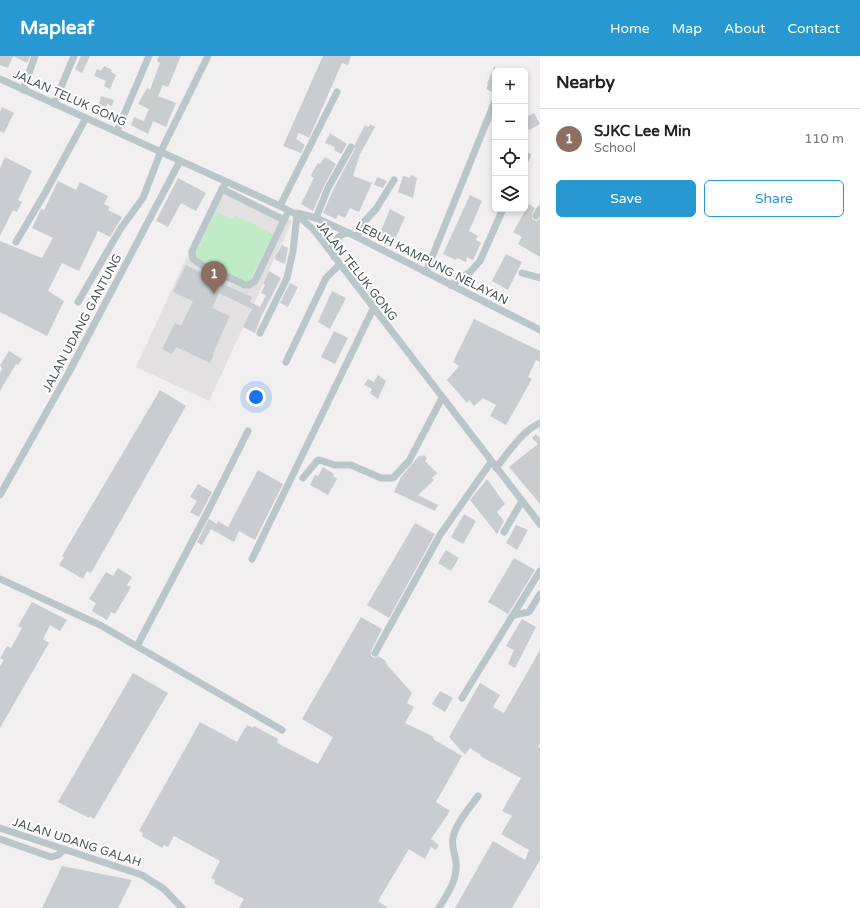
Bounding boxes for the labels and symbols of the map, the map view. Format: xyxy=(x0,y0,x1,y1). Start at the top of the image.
street label: JALAN TELUK GONG xyxy=(11,67,129,129)
street label: JALAN TELUK GONG xyxy=(314,218,400,324)
street label: LEBUH KAMPUNG NELAYAN xyxy=(353,218,511,308)
street label: JALAN UDANG GANTUNG xyxy=(40,252,124,394)
pin: 1 xyxy=(201,261,227,294)
your location xyxy=(246,387,266,407)
street label: JALAN UDANG GALAH xyxy=(11,815,143,869)

